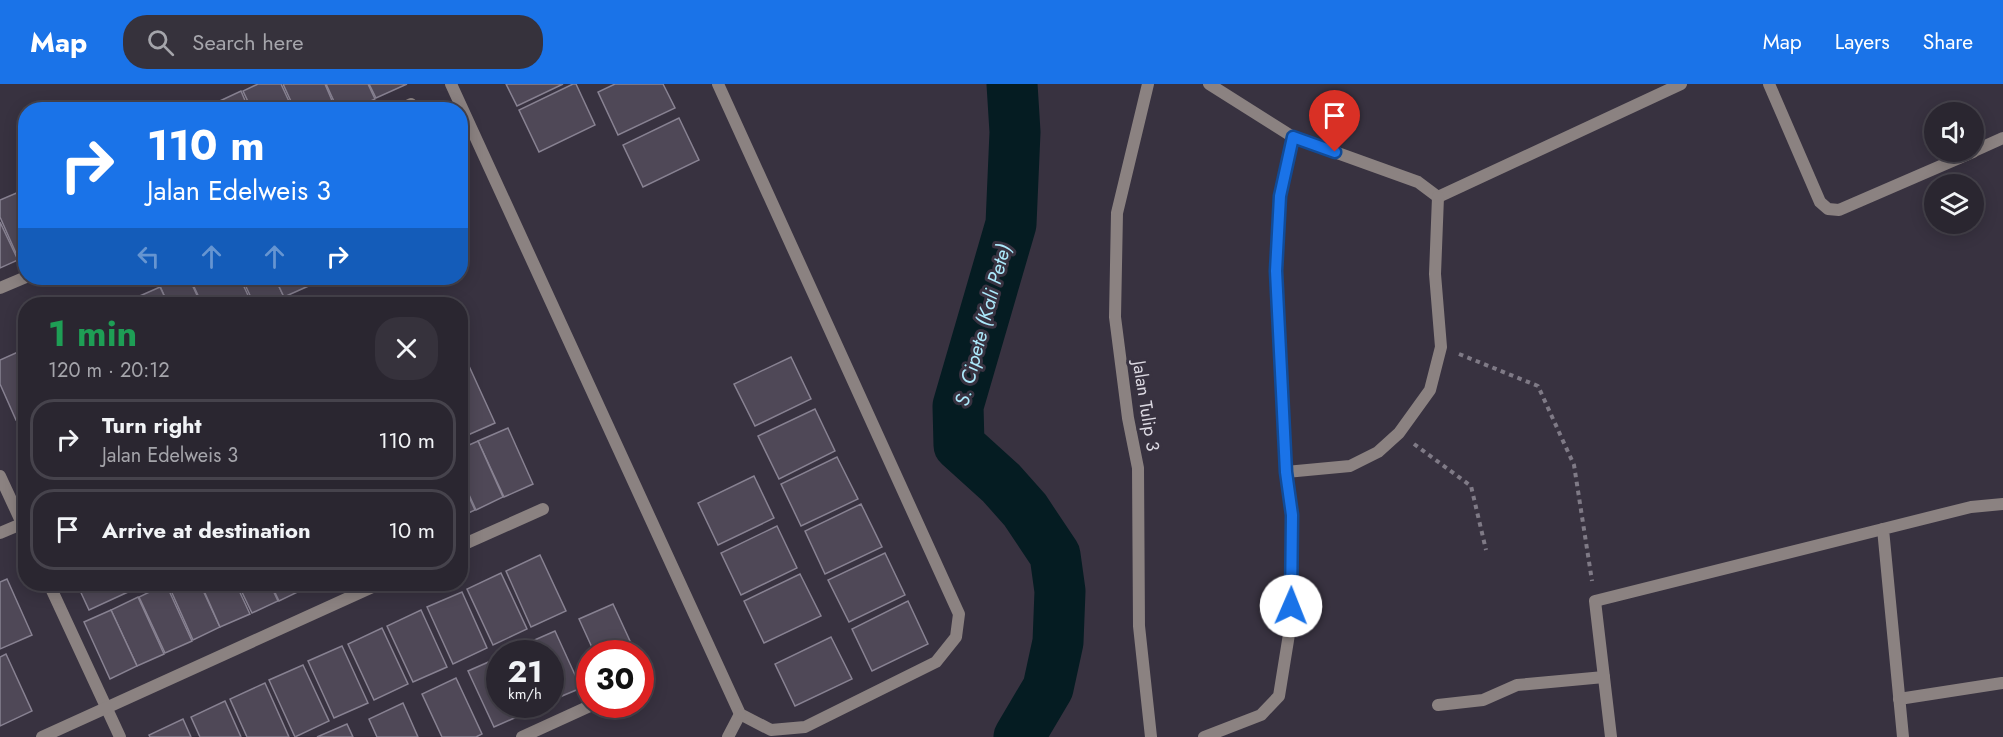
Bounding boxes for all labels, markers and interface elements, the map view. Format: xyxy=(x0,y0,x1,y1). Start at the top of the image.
search box xyxy=(123,15,543,69)
text: Map xyxy=(30,22,87,63)
icon: search xyxy=(144,26,177,59)
text: Search here xyxy=(192,26,304,58)
text: Map xyxy=(1763,27,1802,57)
text: Layers xyxy=(1835,27,1890,57)
text: Share xyxy=(1923,27,1973,57)
pin xyxy=(1309,90,1360,152)
icon: arrive xyxy=(1318,99,1351,132)
map controls xyxy=(1924,102,1984,234)
button: sound xyxy=(1924,102,1984,162)
text: 110 m xyxy=(147,115,265,176)
icon: right xyxy=(48,126,126,204)
text: Jalan Edelweis 3 xyxy=(147,171,331,210)
button: layers xyxy=(1924,174,1984,234)
icon: left xyxy=(132,240,165,273)
icon: ahead xyxy=(195,240,228,273)
icon: ahead xyxy=(258,240,291,273)
icon: right xyxy=(321,240,354,273)
water label: S. Cipete (Kali Pete) xyxy=(947,241,1019,409)
text: 1 min xyxy=(48,307,137,359)
button: close xyxy=(375,317,438,380)
text: 120 m · 20:12 xyxy=(48,356,170,385)
street label: Jalan Tulip 3 xyxy=(1126,357,1166,453)
text: Turn right xyxy=(102,409,202,441)
icon: right xyxy=(51,423,84,456)
text: 110 m xyxy=(378,424,435,456)
text: Jalan Edelweis 3 xyxy=(102,441,238,470)
icon: arrive xyxy=(51,513,84,546)
text: Arrive at destination xyxy=(102,514,311,546)
text: 10 m xyxy=(388,514,435,546)
position arrow xyxy=(1259,574,1323,638)
speed limit sign: 30 xyxy=(576,640,654,718)
text: 21 xyxy=(508,650,542,693)
text: km/h xyxy=(508,683,542,705)

